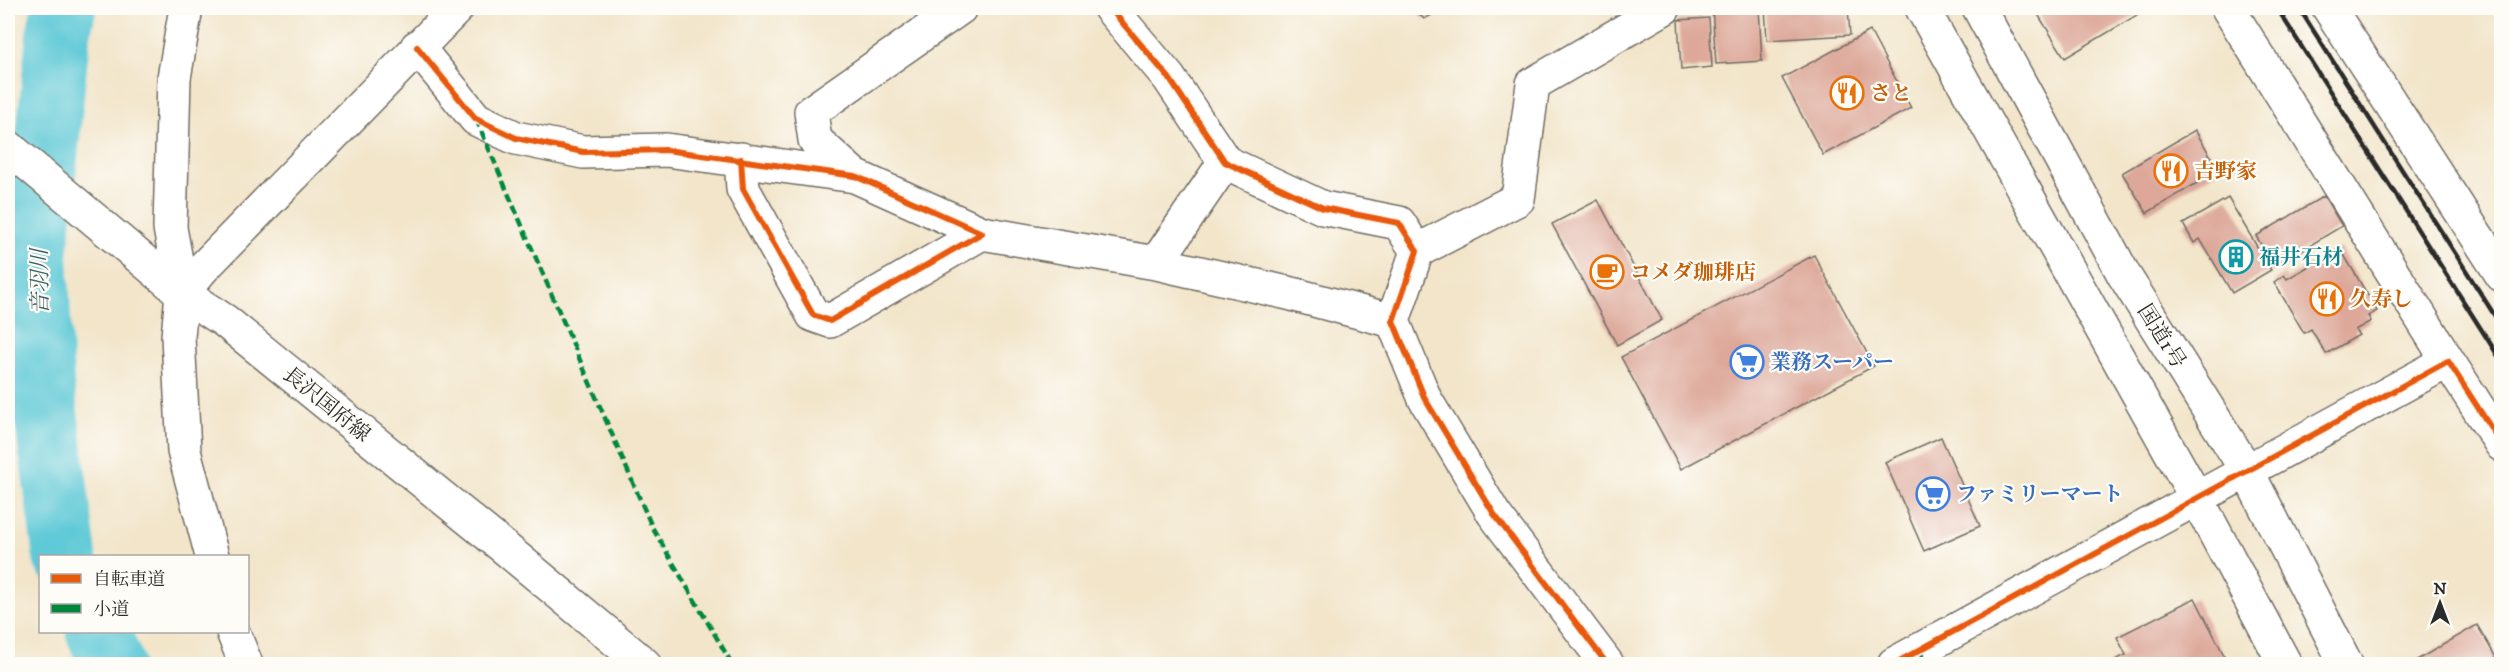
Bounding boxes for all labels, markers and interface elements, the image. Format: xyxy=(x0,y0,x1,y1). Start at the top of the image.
restaurant icon: さと xyxy=(1829,75,1865,111)
place label: さと xyxy=(1870,81,1912,107)
restaurant icon: 吉野家 xyxy=(2153,153,2189,189)
place label: 吉野家 xyxy=(2194,159,2257,185)
building icon: 福井石材 xyxy=(2218,239,2254,275)
place label: 福井石材 xyxy=(2259,245,2343,271)
water label: 音羽川 xyxy=(26,247,55,315)
cafe icon: コメダ珈琲店 xyxy=(1589,254,1625,290)
place label: コメダ珈琲店 xyxy=(1630,260,1756,286)
restaurant icon: 久寿し xyxy=(2309,281,2345,317)
place label: 久寿し xyxy=(2350,287,2413,313)
street label: 国道1号 xyxy=(2131,300,2191,373)
supermarket icon: 業務スーパー xyxy=(1729,344,1765,380)
place label: 業務スーパー xyxy=(1770,350,1894,376)
street label: 長沢国府線 xyxy=(277,362,375,448)
supermarket icon: ファミリーマート xyxy=(1915,476,1951,512)
place label: ファミリーマート xyxy=(1956,482,2124,508)
legend xyxy=(39,555,249,633)
text: 自転車道 xyxy=(93,569,165,591)
north arrow xyxy=(2410,573,2470,633)
text: N xyxy=(2433,579,2447,599)
text: 小道 xyxy=(93,599,129,621)

